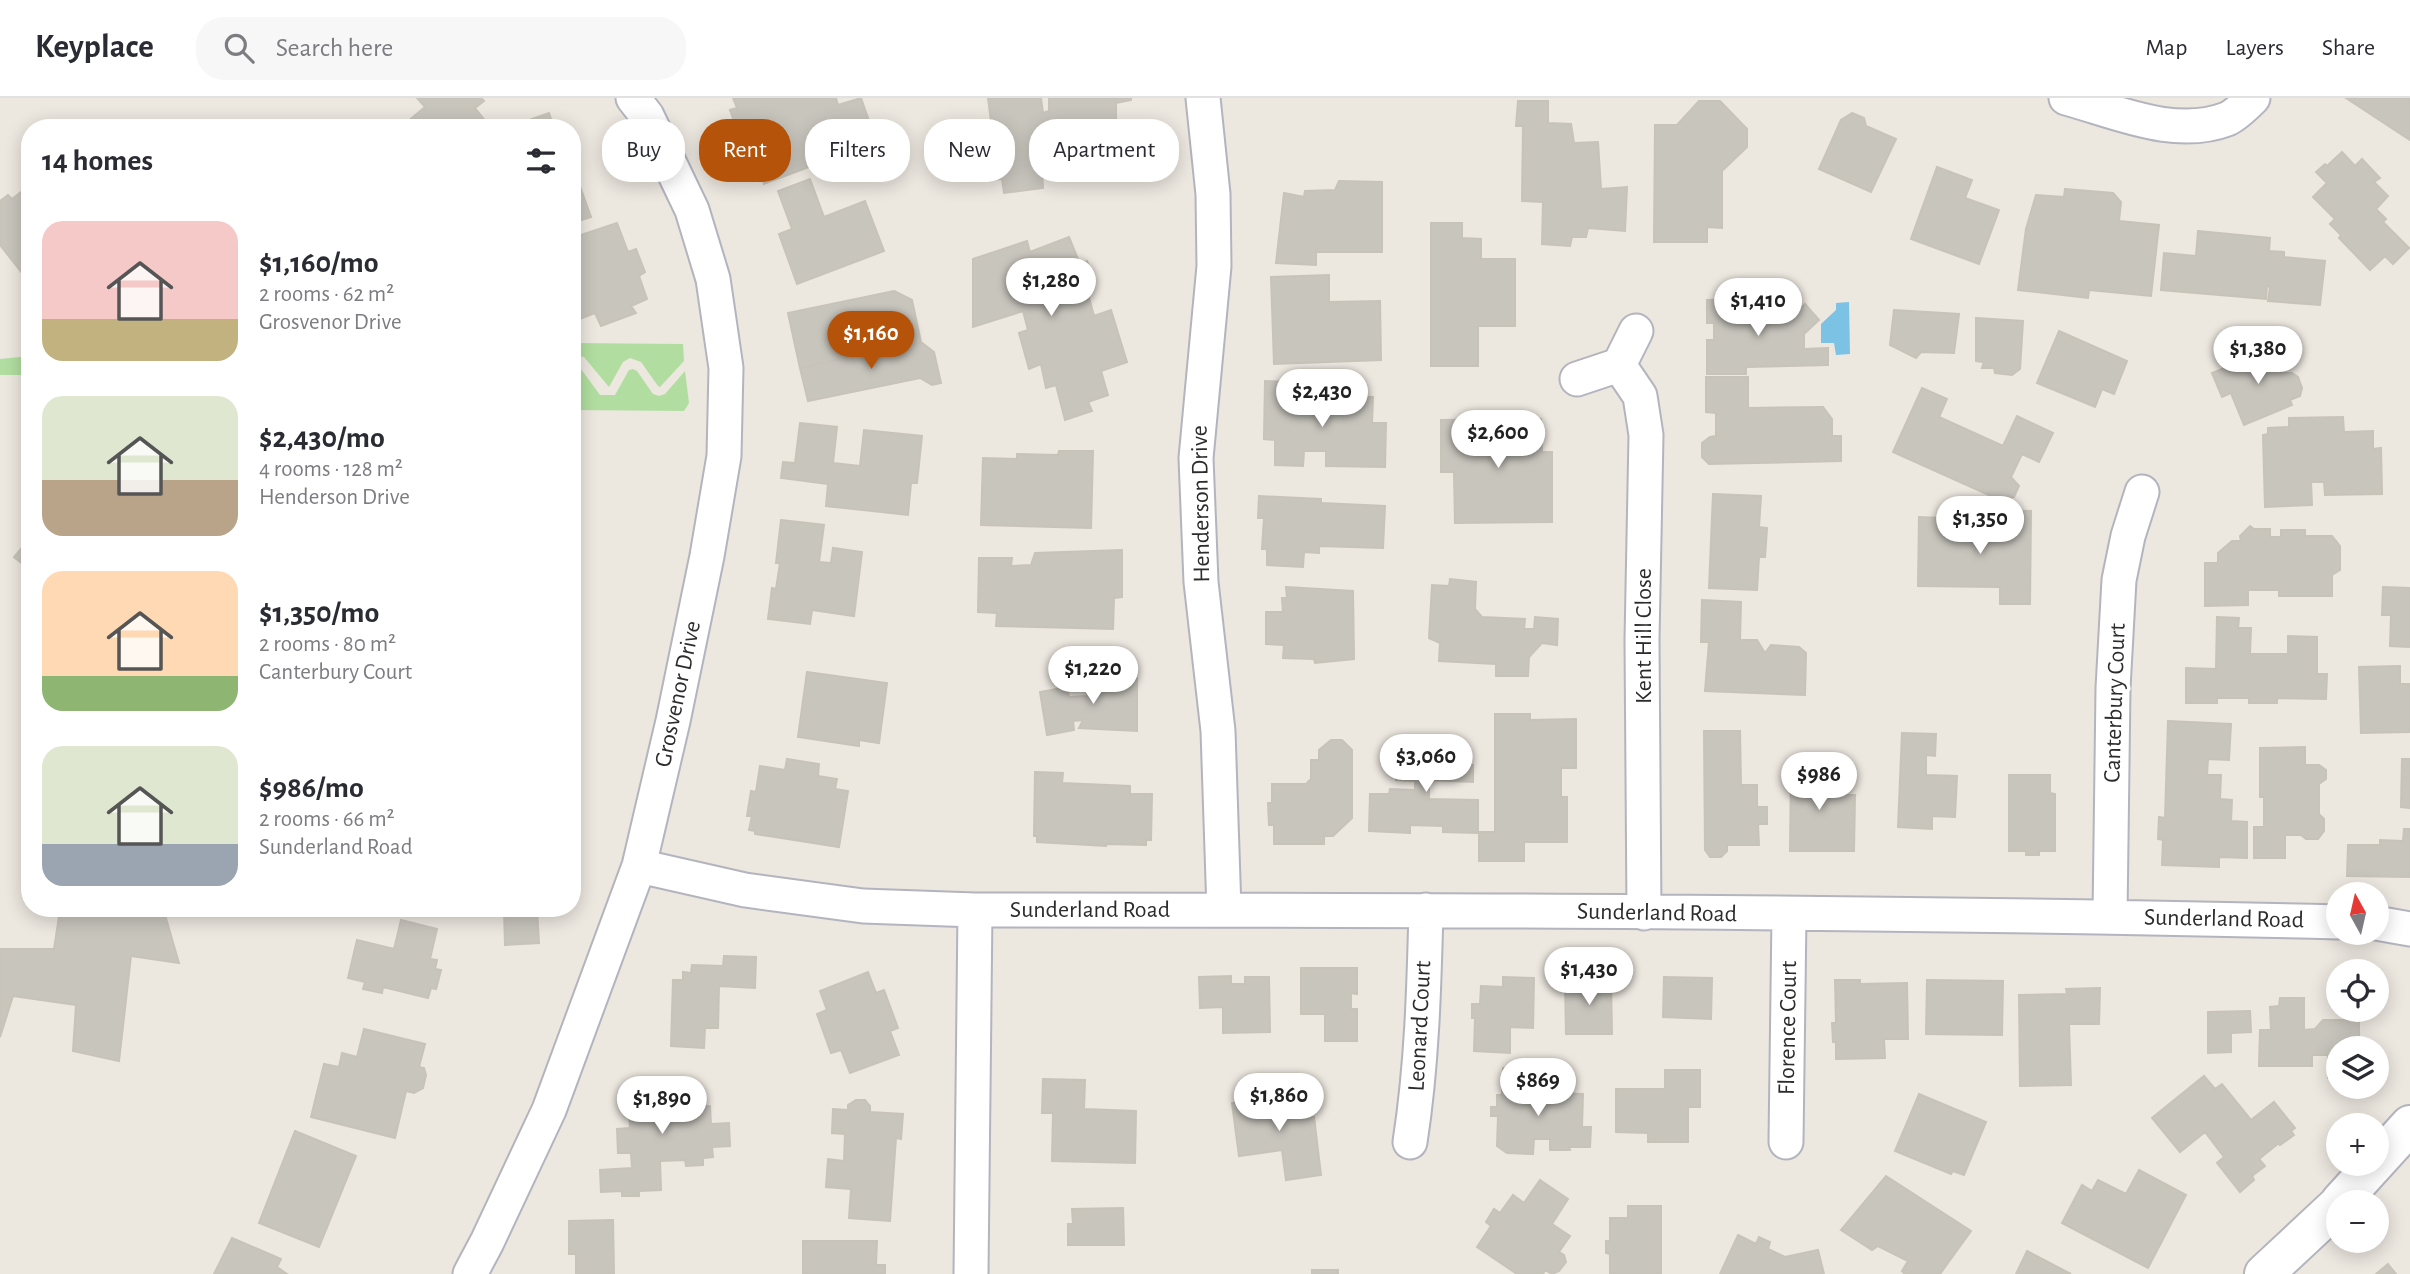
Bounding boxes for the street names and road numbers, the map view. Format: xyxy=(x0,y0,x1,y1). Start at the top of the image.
street label: Henderson Drive xyxy=(1188,425,1214,583)
street label: Kent Hill Close xyxy=(1632,568,1656,704)
street label: Grosvenor Drive xyxy=(651,619,705,769)
street label: Canterbury Court xyxy=(2100,622,2130,783)
street label: Sunderland Road xyxy=(1010,898,1170,922)
street label: Sunderland Road xyxy=(1577,900,1737,926)
street label: Sunderland Road xyxy=(2144,906,2304,932)
street label: Leonard Court xyxy=(1405,960,1435,1092)
street label: Florence Court xyxy=(1775,960,1801,1095)

